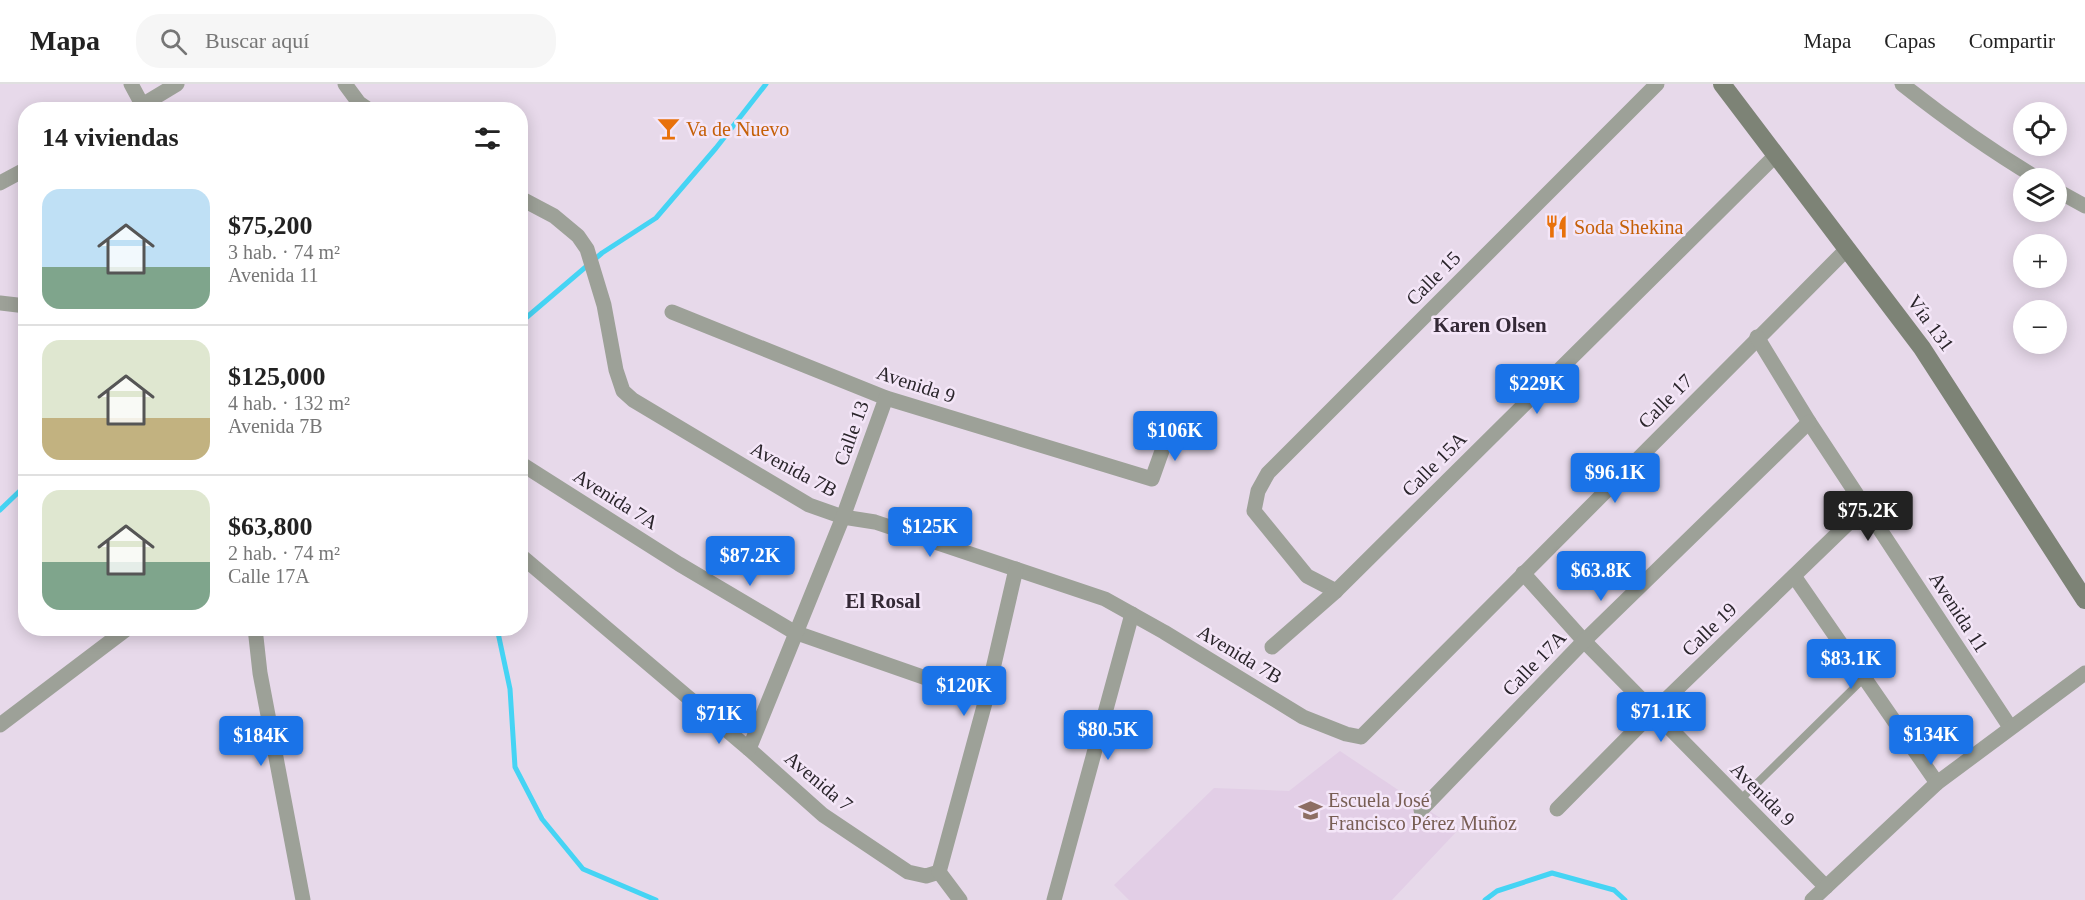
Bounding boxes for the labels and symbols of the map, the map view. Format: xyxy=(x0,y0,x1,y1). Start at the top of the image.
bar icon: Va de Nuevo xyxy=(655,116,681,142)
place label: Va de Nuevo xyxy=(686,118,789,140)
restaurant icon: Soda Shekina xyxy=(1543,214,1569,240)
place label: Soda Shekina xyxy=(1574,216,1684,238)
street label: Calle 15 xyxy=(1401,246,1465,310)
street label: Vía 131 xyxy=(1903,291,1959,355)
district label: Karen Olsen xyxy=(1433,313,1547,337)
street label: Avenida 9 xyxy=(874,361,958,407)
pin: $229K xyxy=(1495,364,1579,415)
street label: Calle 17 xyxy=(1633,369,1697,433)
street label: Calle 13 xyxy=(829,398,873,468)
pin: $106K xyxy=(1133,411,1217,462)
street label: Calle 15A xyxy=(1397,427,1471,501)
street label: Avenida 7B xyxy=(747,437,841,501)
pin: $96.1K xyxy=(1566,453,1664,504)
street label: Avenida 7A xyxy=(570,464,663,534)
pin: $75.2K xyxy=(1819,491,1917,542)
pin: $125K xyxy=(888,507,972,558)
pin: $87.2K xyxy=(701,536,799,587)
pin: $63.8K xyxy=(1552,551,1650,602)
street label: Avenida 11 xyxy=(1925,568,1993,656)
district label: El Rosal xyxy=(845,589,921,613)
street label: Calle 19 xyxy=(1677,598,1741,660)
street label: Avenida 7B xyxy=(1194,620,1286,688)
street label: Calle 17A xyxy=(1498,626,1571,700)
pin: $83.1K xyxy=(1802,639,1900,690)
pin: $120K xyxy=(922,666,1006,717)
pin: $71.1K xyxy=(1612,692,1710,743)
pin: $71K xyxy=(683,694,755,745)
pin: $80.5K xyxy=(1059,710,1157,761)
pin: $134K xyxy=(1889,715,1973,766)
pin: $184K xyxy=(219,716,303,767)
street label: Avenida 7 xyxy=(781,746,857,816)
street label: Avenida 9 xyxy=(1726,757,1800,831)
place label: Escuela José Francisco Pérez Muñoz xyxy=(1328,789,1517,834)
school or university icon: Escuela José Francisco Pérez Muñoz xyxy=(1297,798,1323,824)

